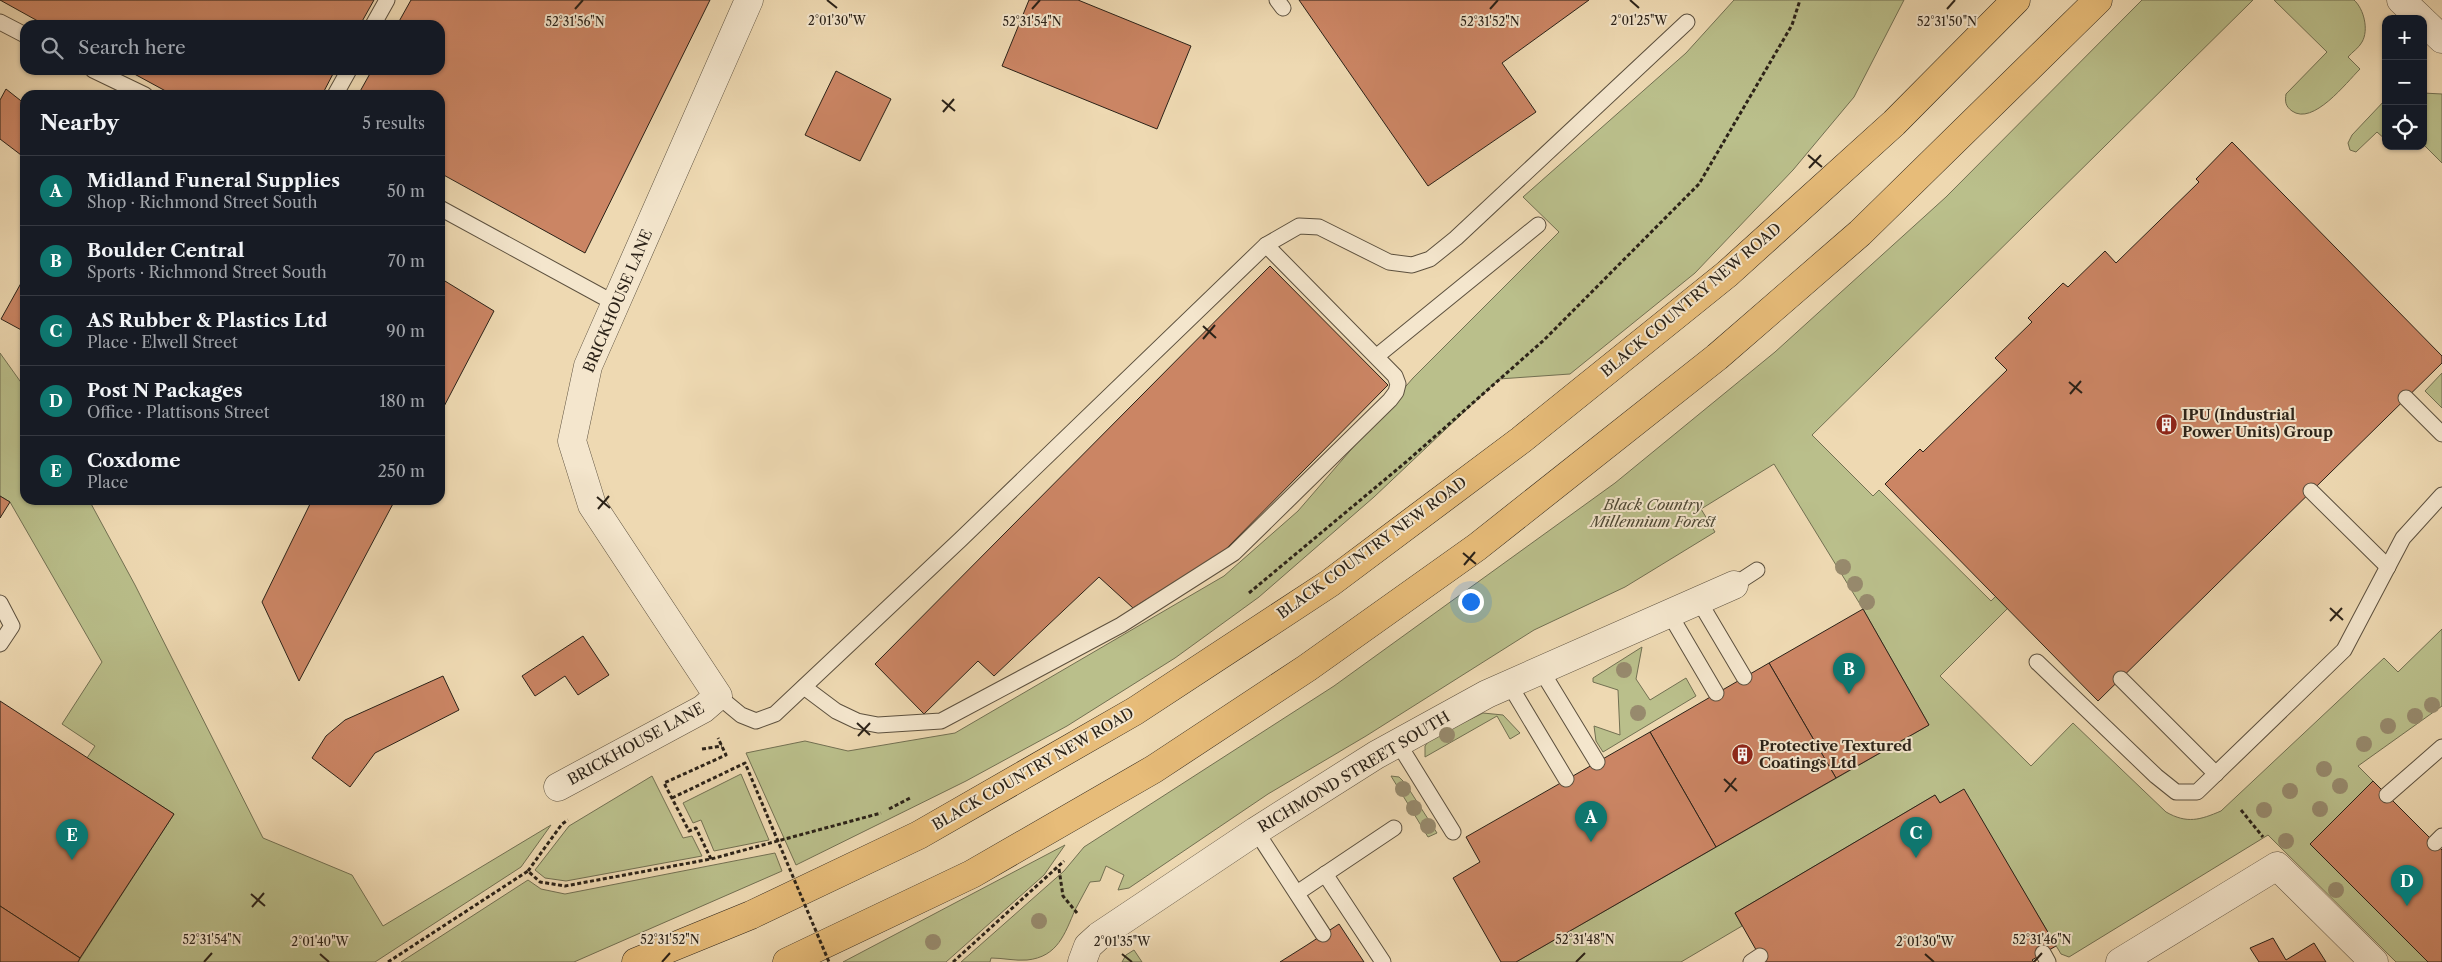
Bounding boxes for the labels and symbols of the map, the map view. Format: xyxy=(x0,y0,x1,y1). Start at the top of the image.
text: 2°01'30"W xyxy=(808,13,867,28)
text: 2°01'25"W xyxy=(1611,13,1668,28)
text: 52°31'56"N xyxy=(545,14,605,29)
text: 52°31'54"N xyxy=(1002,14,1062,29)
text: 52°31'52"N xyxy=(1460,14,1520,29)
text: 52°31'50"N xyxy=(1917,14,1977,29)
street label: BLACK COUNTRY NEW ROAD xyxy=(1597,218,1785,381)
street label: BRICKHOUSE LANE xyxy=(579,226,656,375)
place label: IPU (Industrial Power Units) Group xyxy=(2182,405,2333,441)
building icon: IPU (Industrial Power Units) Group xyxy=(2154,412,2178,436)
street label: BLACK COUNTRY NEW ROAD xyxy=(1273,472,1470,623)
park label: Black Country Millennium Forest xyxy=(1589,495,1716,531)
your location xyxy=(1458,589,1484,615)
pin: B xyxy=(1833,653,1865,694)
street label: BRICKHOUSE LANE xyxy=(564,698,708,789)
street label: BLACK COUNTRY NEW ROAD xyxy=(928,703,1137,834)
street label: RICHMOND STREET SOUTH xyxy=(1254,707,1453,836)
place label: Protective Textured Coatings Ltd xyxy=(1759,736,1912,772)
building icon: Protective Textured Coatings Ltd xyxy=(1731,743,1755,767)
pin: A xyxy=(1575,801,1607,842)
pin: C xyxy=(1900,817,1932,858)
pin: E xyxy=(56,819,88,860)
pin: D xyxy=(2391,865,2423,906)
text: 52°31'54"N xyxy=(182,932,242,947)
text: 52°31'52"N xyxy=(640,932,700,947)
text: 52°31'48"N xyxy=(1555,932,1615,947)
text: 52°31'46"N xyxy=(2012,932,2072,947)
text: 2°01'40"W xyxy=(291,934,350,949)
text: 2°01'35"W xyxy=(1094,934,1151,949)
text: 2°01'30"W xyxy=(1896,934,1955,949)

